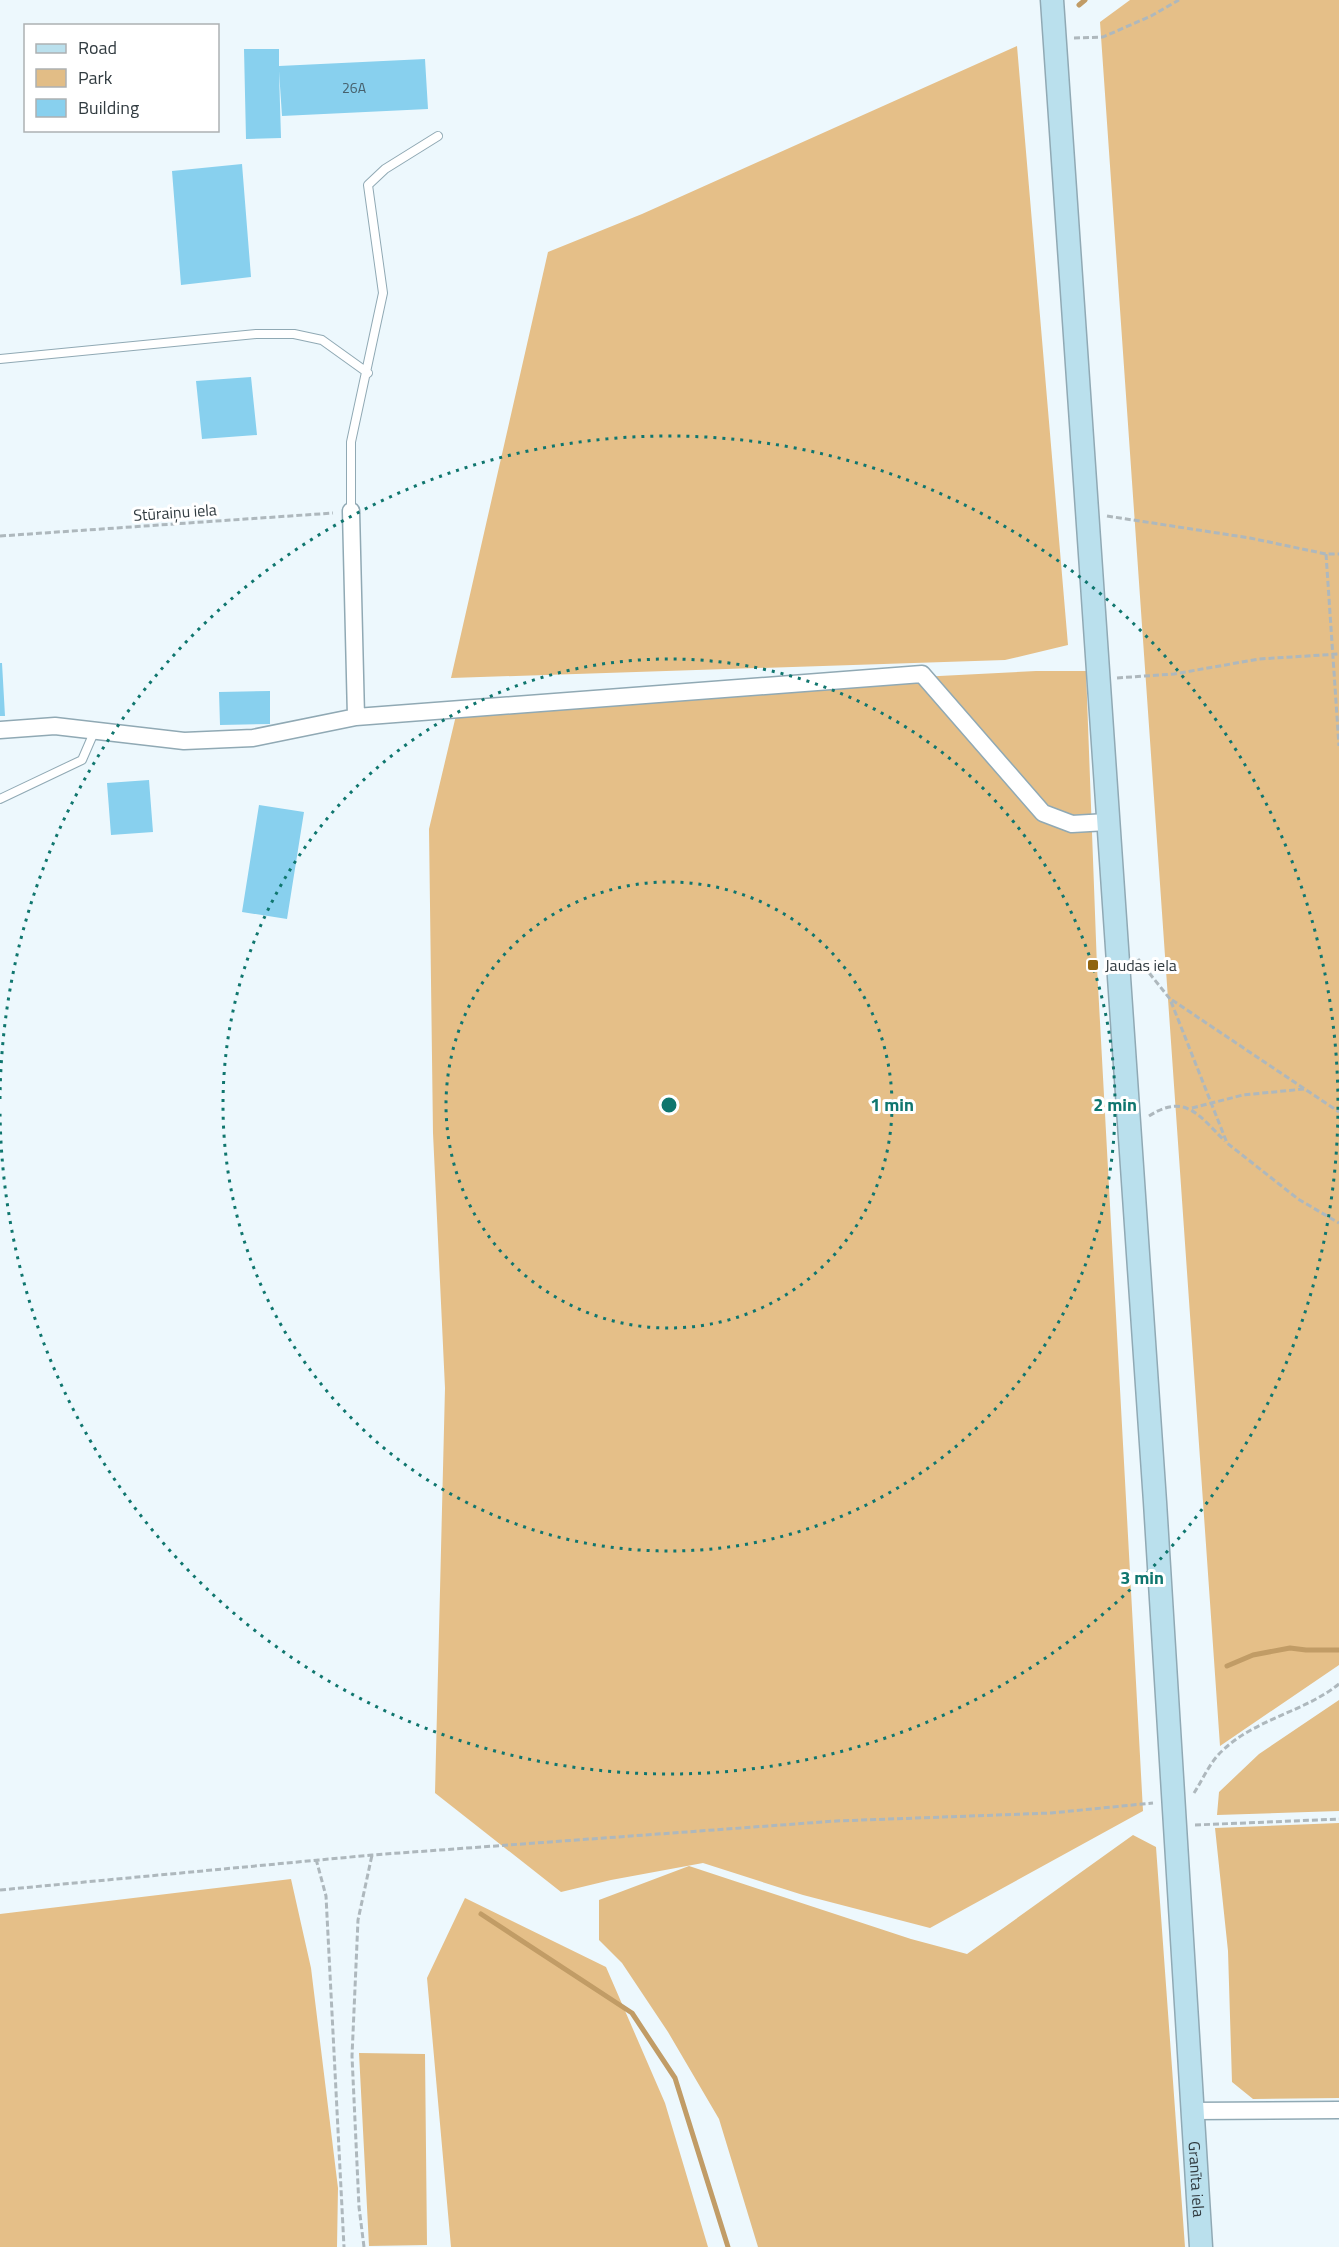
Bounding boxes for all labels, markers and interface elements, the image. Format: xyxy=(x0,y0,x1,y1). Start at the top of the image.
legend xyxy=(24,24,219,132)
text: Road xyxy=(78,34,117,61)
text: Park xyxy=(78,64,113,91)
house number: 26A xyxy=(342,77,367,98)
text: Building xyxy=(78,94,139,121)
street label: Stūraiņu iela xyxy=(132,497,218,527)
place label: Jaudas iela xyxy=(1105,953,1177,977)
marker: Jaudas iela xyxy=(1086,958,1100,972)
text: 1 min xyxy=(870,1091,914,1118)
text: 2 min xyxy=(1093,1091,1137,1118)
centre of rings xyxy=(659,1095,679,1115)
text: 3 min xyxy=(1120,1564,1164,1591)
street label: Granīta iela xyxy=(1182,2140,1211,2218)

